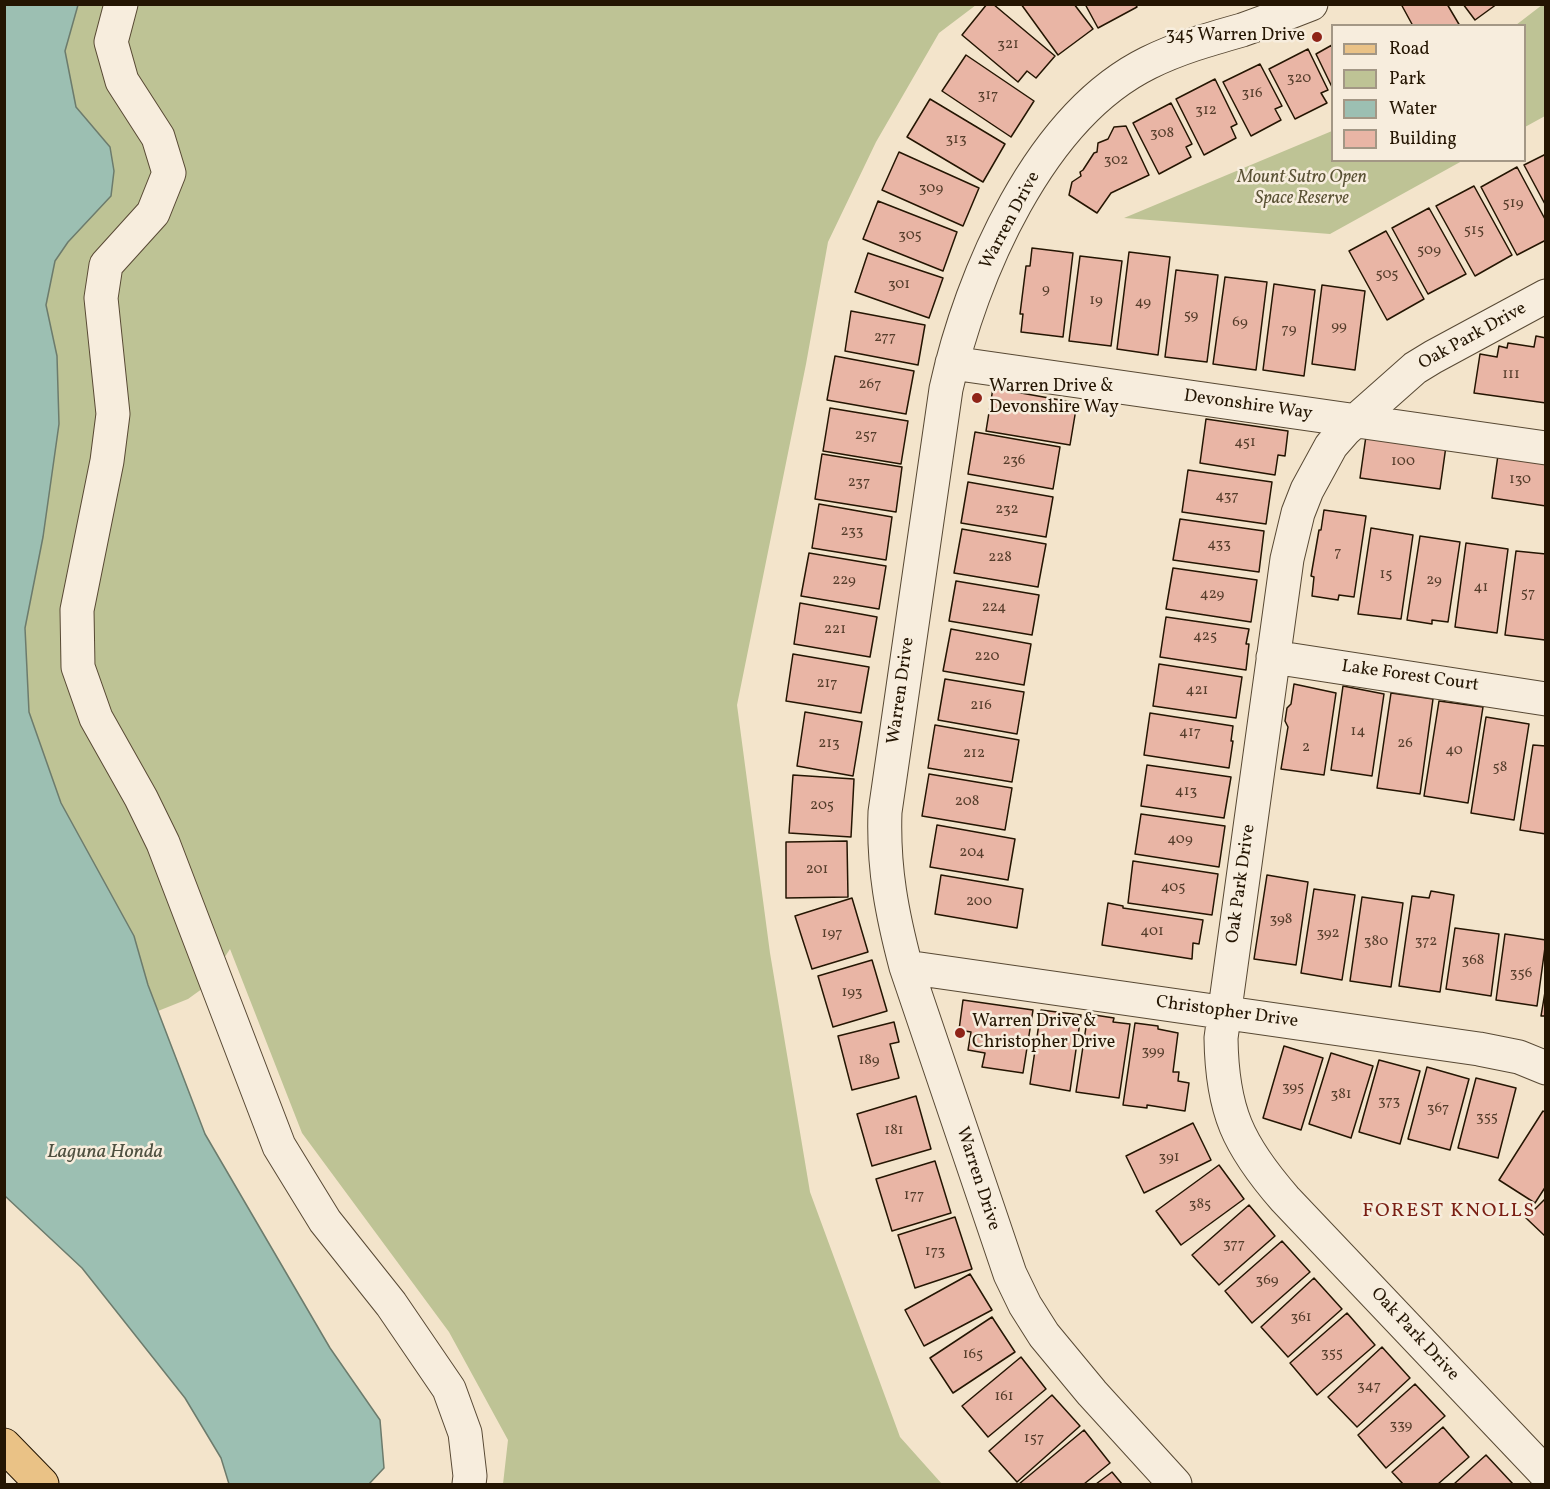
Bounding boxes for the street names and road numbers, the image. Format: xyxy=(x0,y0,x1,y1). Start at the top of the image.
street label: Warren Drive xyxy=(976,168,1046,274)
street label: Oak Park Drive xyxy=(1415,298,1531,376)
street label: Devonshire Way xyxy=(1182,386,1314,426)
street label: Warren Drive xyxy=(884,636,920,746)
street label: Lake Forest Court xyxy=(1340,657,1480,697)
street label: Oak Park Drive xyxy=(1223,823,1261,945)
street label: Christopher Drive xyxy=(1155,992,1299,1034)
street label: Warren Drive xyxy=(950,1124,1004,1234)
street label: Oak Park Drive xyxy=(1365,1284,1463,1386)

